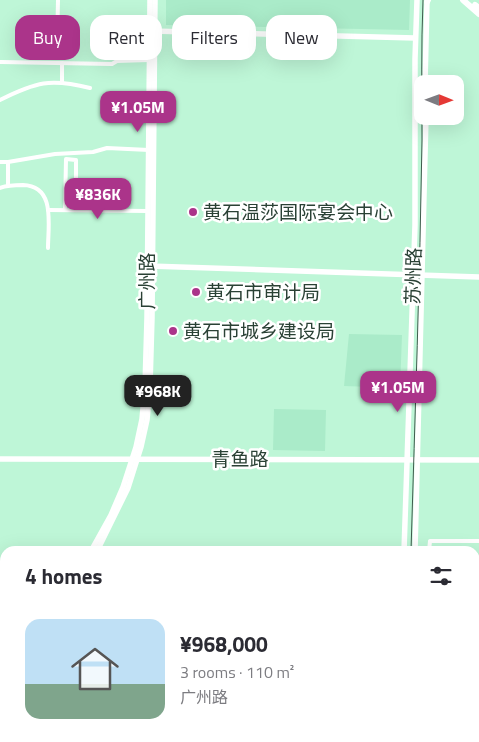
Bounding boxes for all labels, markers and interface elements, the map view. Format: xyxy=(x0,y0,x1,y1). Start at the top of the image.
chip: Buy xyxy=(15,15,80,60)
chip: Rent xyxy=(90,15,162,60)
chip: Filters xyxy=(172,15,256,60)
chip: New xyxy=(266,15,337,60)
north arrow xyxy=(414,75,464,125)
map controls xyxy=(414,75,464,125)
pin: ¥1.05M xyxy=(97,90,179,133)
text: ¥1.05M xyxy=(111,95,165,119)
pin: ¥836K xyxy=(63,178,133,220)
text: ¥836K xyxy=(75,182,121,206)
place label: 黄石温莎国际宴会中心 xyxy=(203,197,393,226)
marker: 黄石温莎国际宴会中心 xyxy=(187,206,199,218)
street label: 苏州路 xyxy=(397,247,428,305)
street label: 广州路 xyxy=(132,252,161,310)
place label: 黄石市审计局 xyxy=(206,277,320,306)
marker: 黄石市审计局 xyxy=(190,286,202,298)
place label: 黄石市城乡建设局 xyxy=(183,316,335,345)
marker: 黄石市城乡建设局 xyxy=(167,325,179,337)
pin: ¥1.05M xyxy=(357,370,439,413)
pin: ¥968K xyxy=(123,374,193,417)
text: ¥1.05M xyxy=(371,375,425,399)
text: ¥968K xyxy=(135,379,181,403)
street label: 青鱼路 xyxy=(211,444,269,473)
text: 4 homes xyxy=(25,560,102,592)
icon: filters xyxy=(427,562,455,590)
text: ¥968,000 xyxy=(180,628,268,660)
icon: home xyxy=(65,639,125,699)
text: 3 rooms · 110 m² xyxy=(180,660,294,684)
text: 广州路 xyxy=(180,685,228,709)

